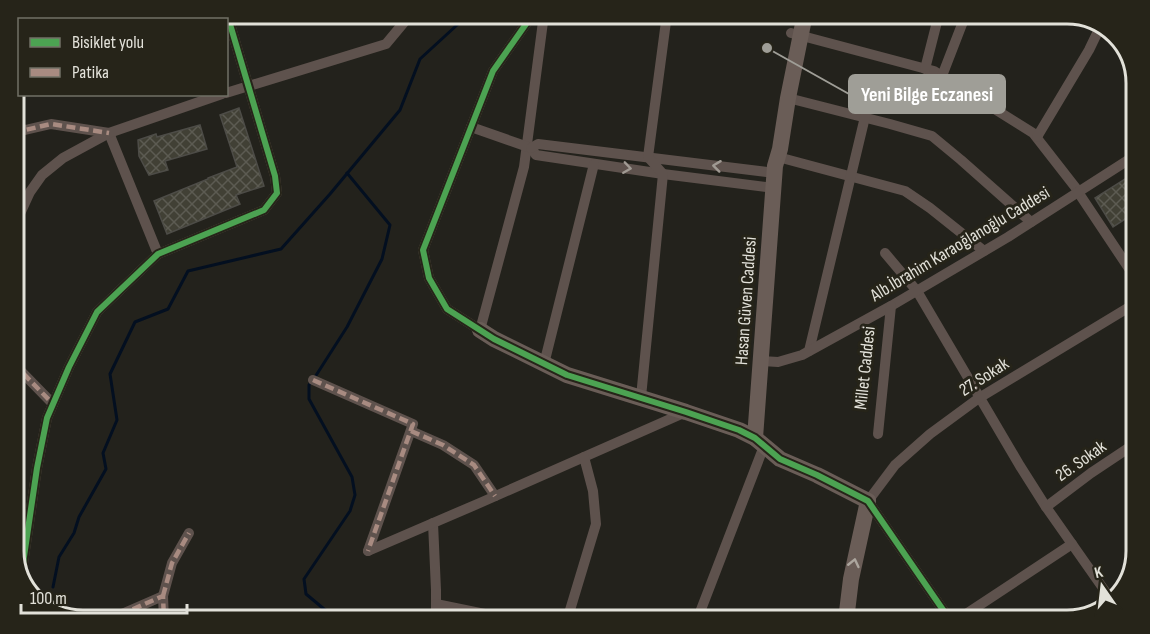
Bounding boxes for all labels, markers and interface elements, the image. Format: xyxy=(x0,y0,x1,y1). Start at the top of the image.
legend xyxy=(18,18,228,96)
text: Bisiklet yolu xyxy=(72,32,144,53)
text: Patika xyxy=(72,62,109,83)
callout: Yeni Bilge Eczanesi xyxy=(849,75,1005,113)
text: Yeni Bilge Eczanesi xyxy=(861,83,993,107)
one-way arrow xyxy=(712,160,721,173)
one-way arrow xyxy=(622,162,631,174)
street label: Alb.İbrahim Karaoğlanoğlu Caddesi xyxy=(866,182,1053,306)
street label: Hasan Güven Caddesi xyxy=(731,236,761,366)
street label: Millet Caddesi xyxy=(850,325,880,411)
street label: 27. Sokak xyxy=(955,353,1013,401)
street label: 26. Sokak xyxy=(1052,436,1110,486)
north arrow xyxy=(1072,556,1132,616)
one-way arrow xyxy=(847,558,860,568)
text: K xyxy=(1093,563,1105,583)
scale bar xyxy=(21,577,188,615)
text: 100 m xyxy=(30,588,67,609)

